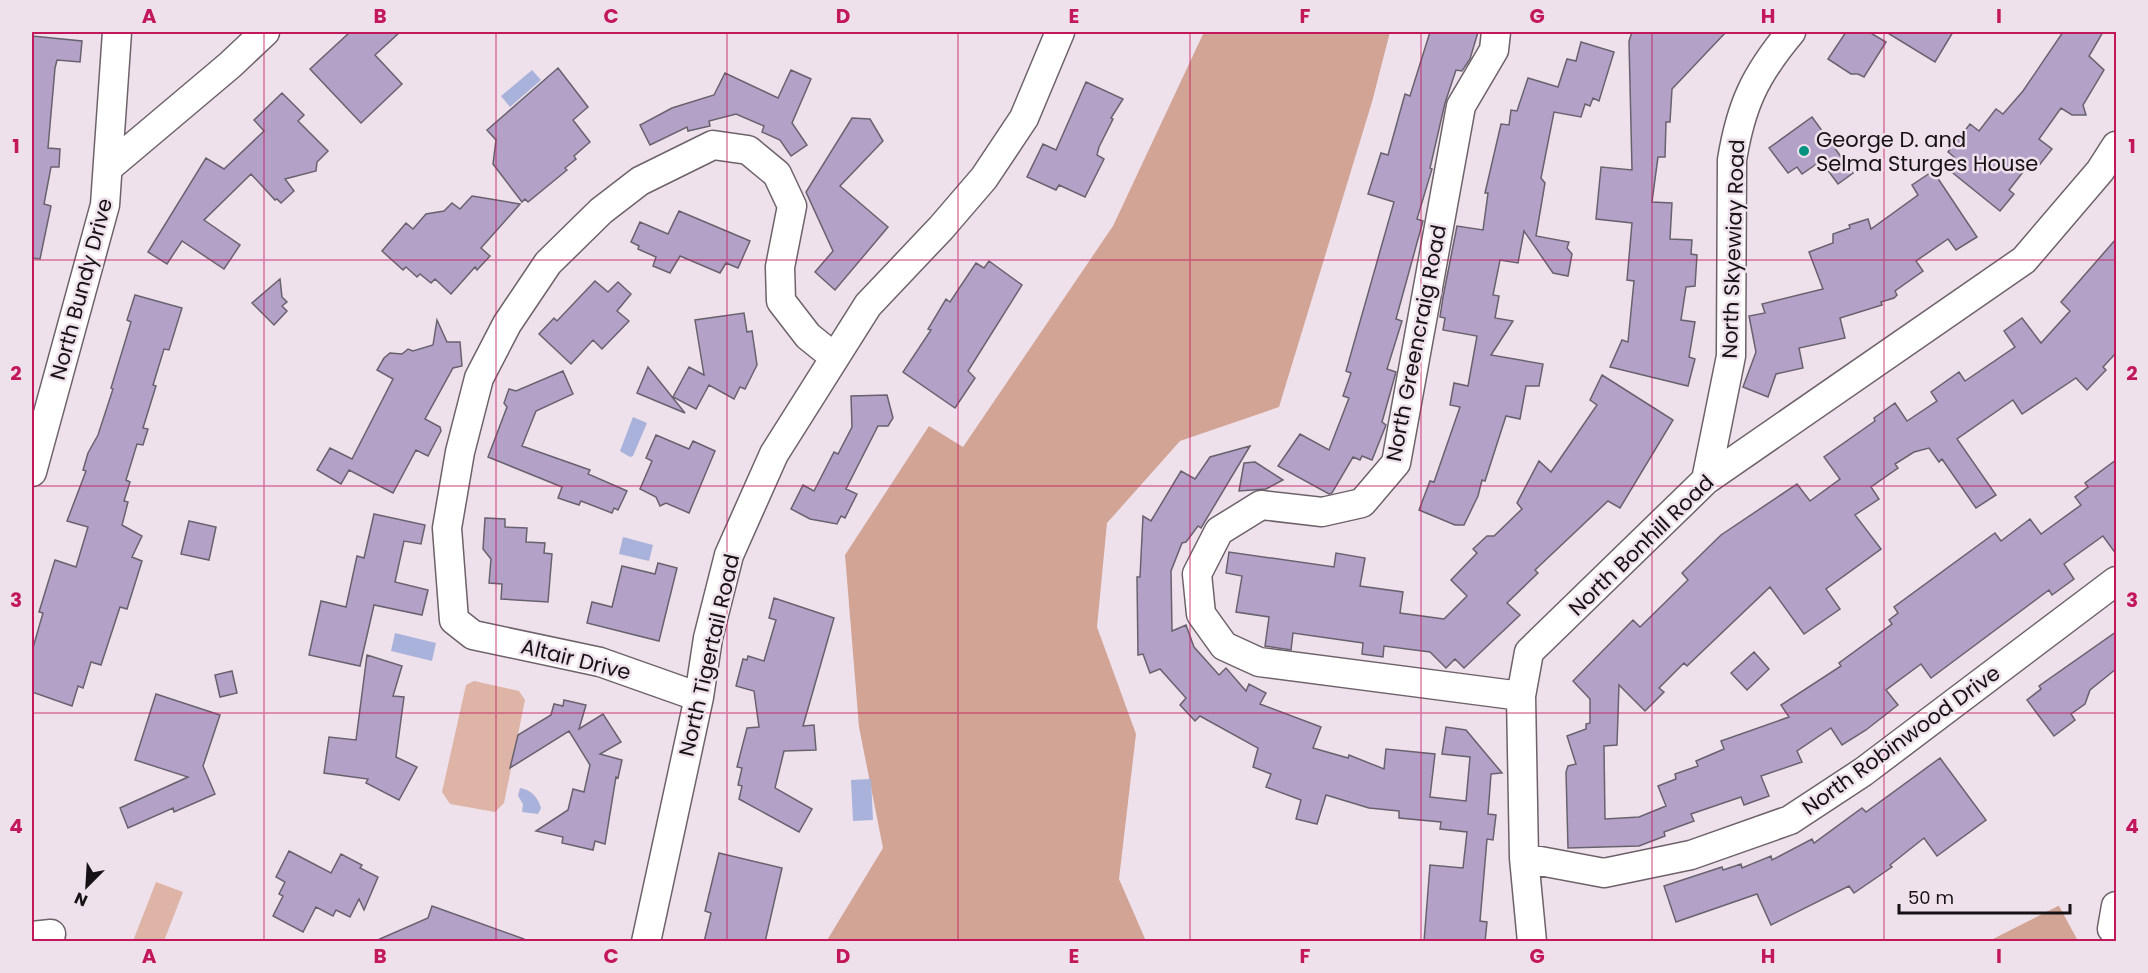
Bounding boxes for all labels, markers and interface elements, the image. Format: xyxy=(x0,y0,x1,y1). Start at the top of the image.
text: A xyxy=(142,2,157,30)
text: B xyxy=(373,2,387,30)
text: C xyxy=(603,2,619,30)
text: D xyxy=(836,2,850,30)
text: E xyxy=(1069,2,1079,30)
text: F xyxy=(1300,2,1311,30)
text: G xyxy=(1529,2,1545,30)
text: H xyxy=(1761,2,1775,30)
text: I xyxy=(1996,2,2002,30)
place label: George D. and Selma Sturges House xyxy=(1816,125,2038,178)
text: 1 xyxy=(12,132,20,160)
text: 1 xyxy=(2128,132,2136,160)
street label: North Skyewiay Road xyxy=(1715,139,1751,359)
marker: George D. and Selma Sturges House xyxy=(1797,144,1811,158)
street label: North Bundy Drive xyxy=(43,195,119,383)
street label: North Greencraig Road xyxy=(1379,222,1453,464)
text: 2 xyxy=(10,359,22,387)
text: 2 xyxy=(2126,359,2138,387)
street label: North Bonhill Road xyxy=(1562,468,1720,622)
street label: North Tigertail Road xyxy=(672,551,746,759)
text: 3 xyxy=(10,586,22,614)
text: 3 xyxy=(2126,586,2138,614)
street label: Altair Drive xyxy=(518,631,634,687)
street label: North Robinwood Drive xyxy=(1796,658,2006,822)
text: 4 xyxy=(9,812,23,840)
text: 4 xyxy=(2125,812,2139,840)
north arrow xyxy=(57,856,117,916)
scale bar xyxy=(1899,877,2070,915)
text: 50 m xyxy=(1908,885,1954,910)
text: N xyxy=(71,886,91,912)
text: A xyxy=(142,942,157,970)
text: B xyxy=(373,942,387,970)
text: C xyxy=(603,942,619,970)
text: D xyxy=(836,942,850,970)
text: E xyxy=(1069,942,1079,970)
text: F xyxy=(1300,942,1311,970)
text: G xyxy=(1529,942,1545,970)
text: H xyxy=(1761,942,1775,970)
text: I xyxy=(1996,942,2002,970)

